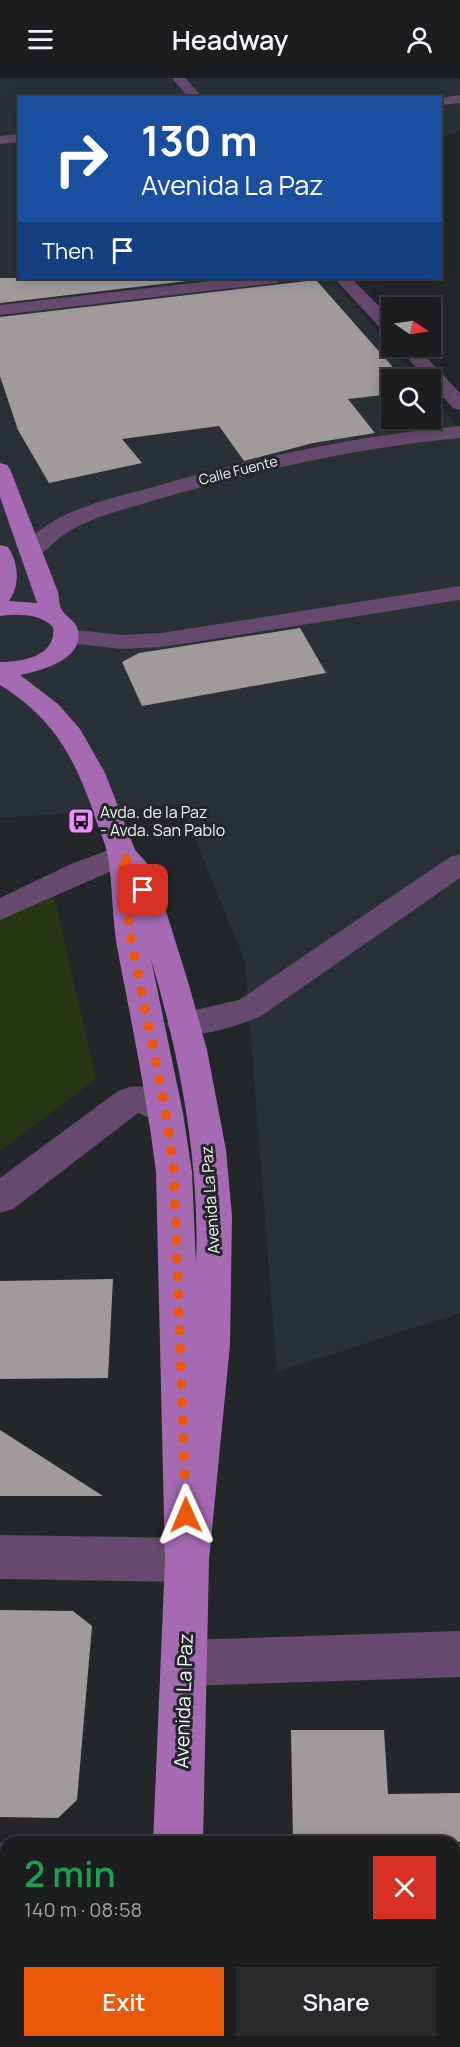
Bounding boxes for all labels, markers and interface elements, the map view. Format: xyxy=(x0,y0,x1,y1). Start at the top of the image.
text: Headway xyxy=(172,21,288,58)
icon: menu xyxy=(24,23,57,56)
icon: person xyxy=(403,23,436,56)
text: 130 m xyxy=(141,111,258,169)
icon: right xyxy=(42,120,120,198)
text: Avenida La Paz xyxy=(141,166,323,203)
icon: arrive xyxy=(106,234,139,267)
text: Then xyxy=(42,236,94,266)
north arrow xyxy=(381,297,441,357)
map controls xyxy=(381,297,441,429)
button: search xyxy=(381,369,441,429)
street label: Calle Fuente xyxy=(197,451,279,489)
place label: Avda. de la Paz - Avda. San Pablo xyxy=(100,801,225,841)
bus stop icon: Avda. de la Paz - Avda. San Pablo xyxy=(66,806,96,836)
pin xyxy=(117,864,168,915)
icon: arrive xyxy=(126,873,159,906)
street label: Avenida La Paz xyxy=(195,1145,225,1255)
position arrow xyxy=(154,1483,218,1547)
street label: Avenida La Paz xyxy=(167,1633,199,1769)
text: 2 min xyxy=(24,1849,116,1898)
button: close xyxy=(373,1856,436,1919)
text: 140 m · 08:58 xyxy=(24,1896,142,1923)
button: Exit xyxy=(24,1967,224,2036)
button: Share xyxy=(236,1967,436,2036)

